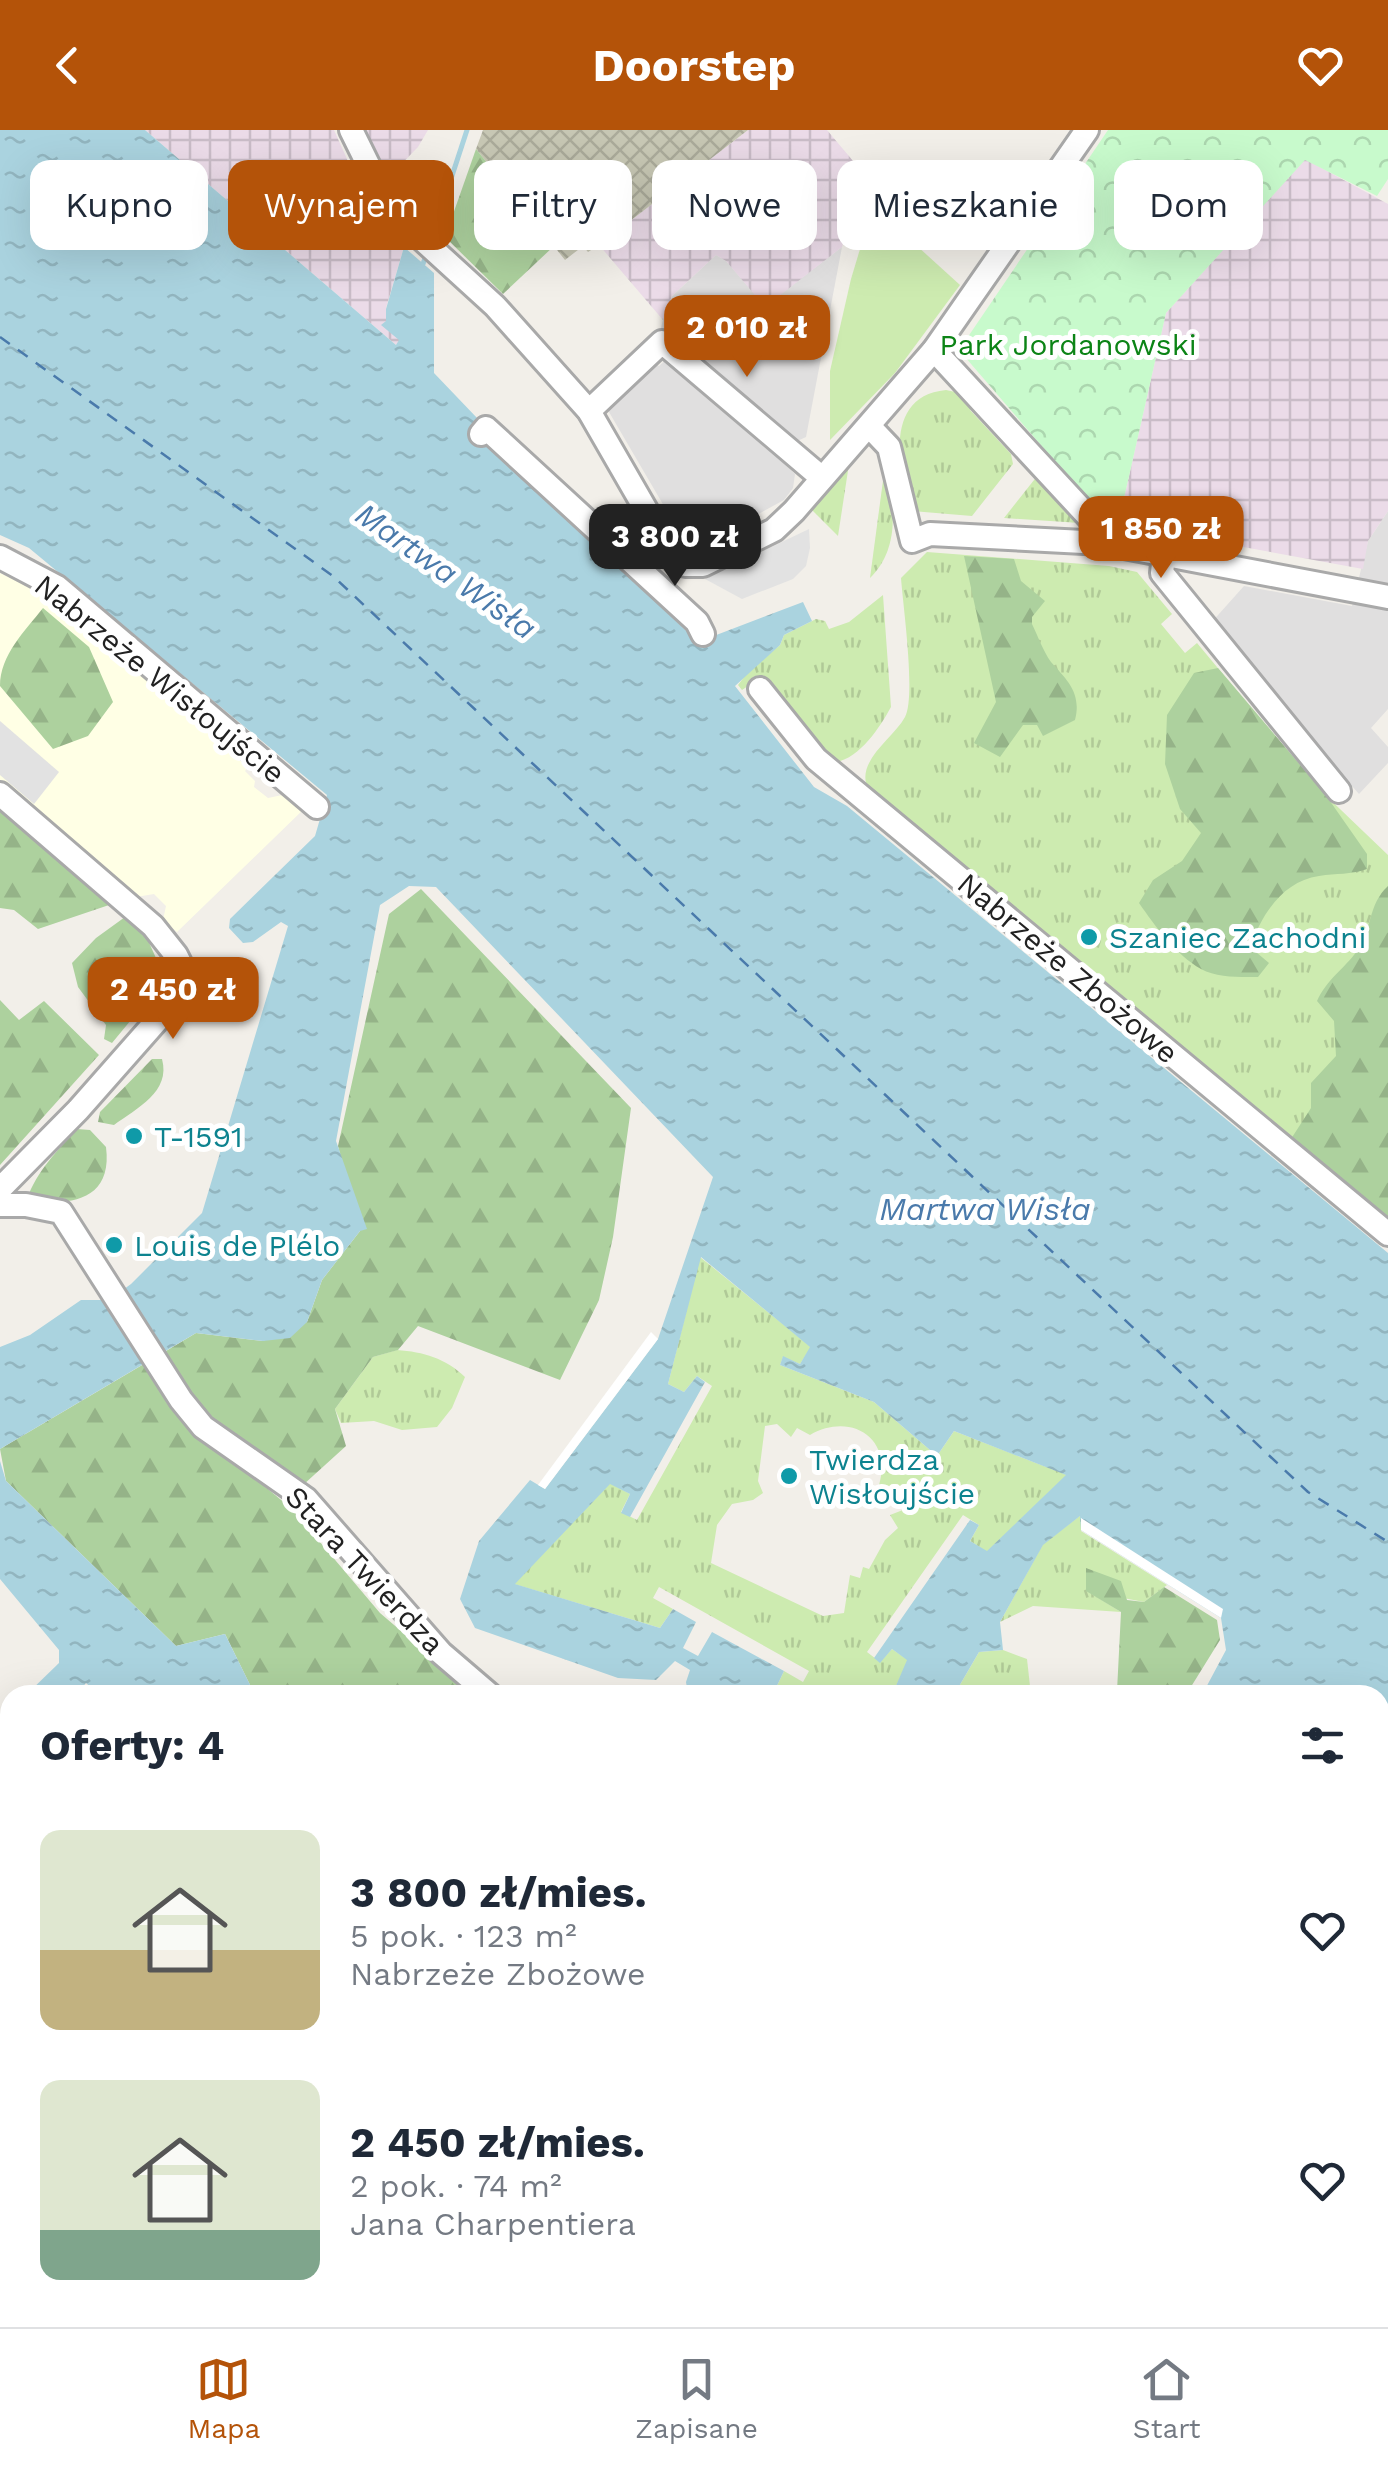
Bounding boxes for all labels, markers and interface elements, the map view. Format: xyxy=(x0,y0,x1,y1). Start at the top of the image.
icon: back xyxy=(40,38,95,93)
icon: heart xyxy=(1293,38,1348,93)
text: Doorstep xyxy=(592,39,796,92)
chip: Kupno xyxy=(30,160,208,250)
chip: Wynajem xyxy=(228,160,454,250)
chip: Filtry xyxy=(474,160,632,250)
chip: Nowe xyxy=(652,160,817,250)
chip: Mieszkanie xyxy=(837,160,1094,250)
chip: Dom xyxy=(1114,160,1263,250)
pin: 2 010 zł xyxy=(644,295,850,380)
text: 2 010 zł xyxy=(686,308,808,346)
park label: Park Jordanowski xyxy=(939,327,1197,362)
water label: Martwa Wisła xyxy=(348,495,544,647)
pin: 1 850 zł xyxy=(1058,496,1264,581)
pin: 3 800 zł xyxy=(572,504,778,589)
text: 1 850 zł xyxy=(1101,509,1221,547)
text: 3 800 zł xyxy=(611,517,739,555)
street label: Nabrzeże Wisłoujście xyxy=(28,567,292,791)
street label: Nabrzeże Zbożowe xyxy=(951,866,1185,1070)
place label: Szaniec Zachodni xyxy=(1109,920,1367,955)
marker: Szaniec Zachodni xyxy=(1078,926,1100,948)
pin: 2 450 zł xyxy=(70,957,276,1042)
text: 2 450 zł xyxy=(110,970,236,1008)
place label: T-1591 xyxy=(154,1119,243,1154)
marker: T-1591 xyxy=(123,1125,145,1147)
water label: Martwa Wisła xyxy=(879,1190,1091,1228)
place label: Louis de Plélo xyxy=(134,1228,340,1263)
marker: Louis de Plélo xyxy=(103,1234,125,1256)
place label: Twierdza Wisłoujście xyxy=(809,1442,975,1511)
marker: Twierdza Wisłoujście xyxy=(778,1465,800,1487)
street label: Stara Twierdza xyxy=(278,1479,452,1661)
icon: filters xyxy=(1295,1718,1350,1773)
text: Oferty: 4 xyxy=(40,1721,224,1770)
text: 3 800 zł/mies. xyxy=(350,1868,647,1917)
icon: home xyxy=(120,1870,240,1990)
icon: heart xyxy=(1295,1903,1350,1958)
text: 5 pok. · 123 m² xyxy=(350,1917,577,1955)
text: Nabrzeże Zbożowe xyxy=(350,1955,645,1993)
text: 2 450 zł/mies. xyxy=(350,2118,645,2167)
icon: home xyxy=(120,2120,240,2240)
icon: heart xyxy=(1295,2153,1350,2208)
text: 2 pok. · 74 m² xyxy=(350,2167,562,2205)
text: Jana Charpentiera xyxy=(350,2205,636,2243)
tab: Mapa xyxy=(187,2352,260,2445)
tab: Zapisane xyxy=(635,2352,758,2445)
tab: Start xyxy=(1133,2352,1201,2445)

